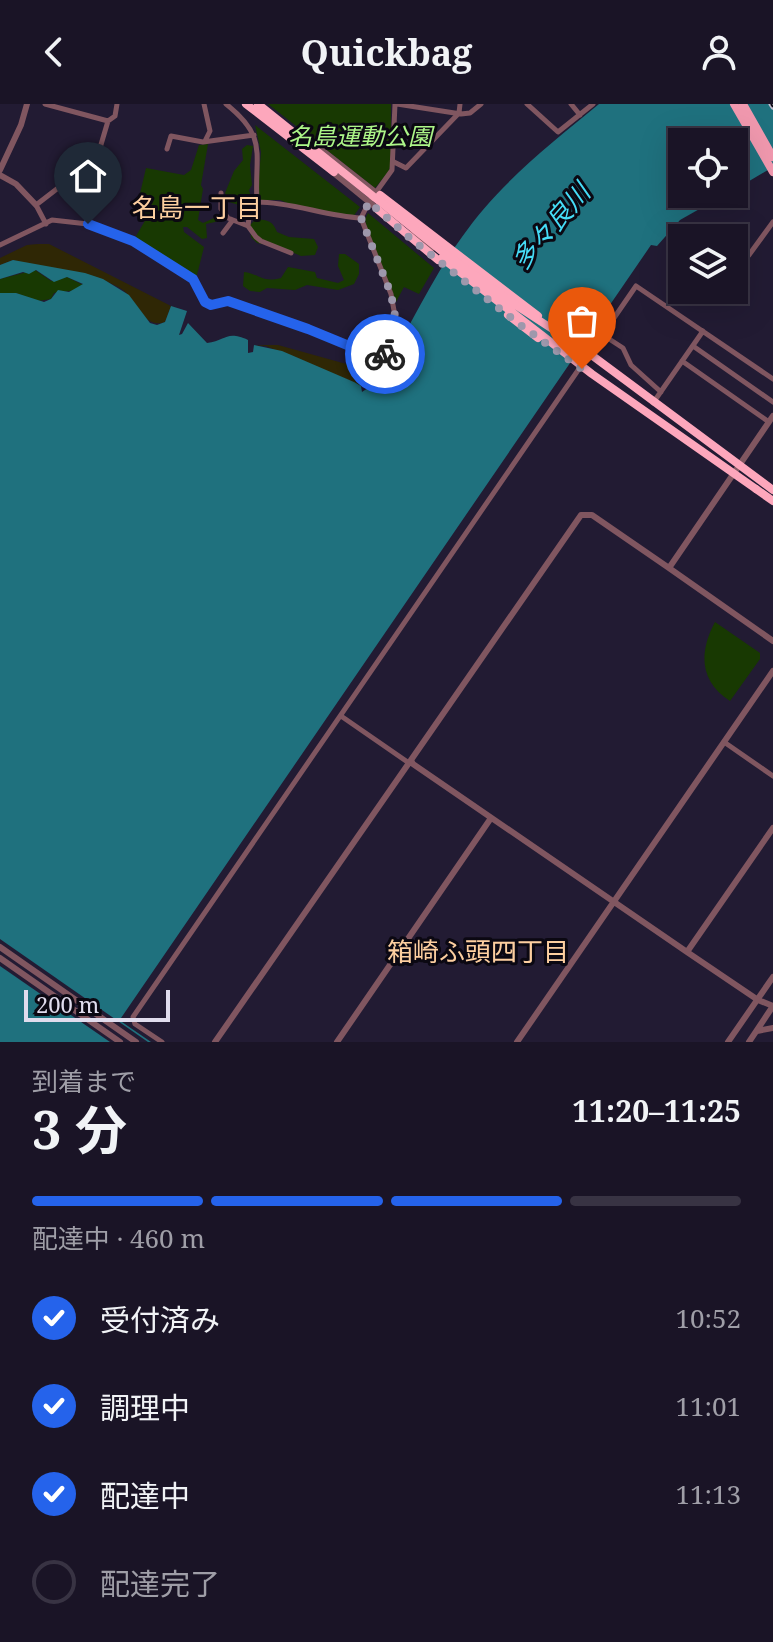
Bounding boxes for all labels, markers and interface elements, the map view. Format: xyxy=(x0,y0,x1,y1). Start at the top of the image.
text: Quickbag xyxy=(300,28,473,77)
icon: back xyxy=(32,30,76,74)
icon: person xyxy=(697,30,741,74)
park label: 名島運動公園 xyxy=(288,119,435,152)
map controls xyxy=(668,128,748,304)
button: locate xyxy=(668,128,748,208)
pin xyxy=(54,142,122,224)
icon: home xyxy=(66,154,110,198)
water label: 多々良川 xyxy=(502,173,600,277)
district label: 名島一丁目 xyxy=(132,189,262,225)
button: layers xyxy=(668,224,748,304)
pin xyxy=(548,287,616,369)
icon: bag xyxy=(560,299,604,343)
courier xyxy=(345,314,425,394)
icon: bike xyxy=(363,332,407,376)
district label: 箱崎ふ頭四丁目 xyxy=(387,933,569,969)
scale bar xyxy=(24,986,170,1022)
text: 200 m xyxy=(36,989,99,1019)
text: 到着まで xyxy=(32,1063,136,1099)
text: 11:20–11:25 xyxy=(572,1090,741,1131)
text: 3 分 xyxy=(32,1093,127,1164)
text: 配達中 · 460 m xyxy=(32,1220,205,1256)
icon: check xyxy=(32,1296,76,1340)
text: 受付済み xyxy=(100,1299,220,1340)
text: 10:52 xyxy=(675,1300,741,1336)
icon: check xyxy=(32,1384,76,1428)
text: 調理中 xyxy=(100,1387,190,1428)
text: 11:01 xyxy=(675,1388,741,1424)
icon: check xyxy=(32,1472,76,1516)
text: 配達中 xyxy=(100,1475,190,1516)
text: 11:13 xyxy=(675,1476,741,1512)
text: 配達完了 xyxy=(100,1563,220,1604)

